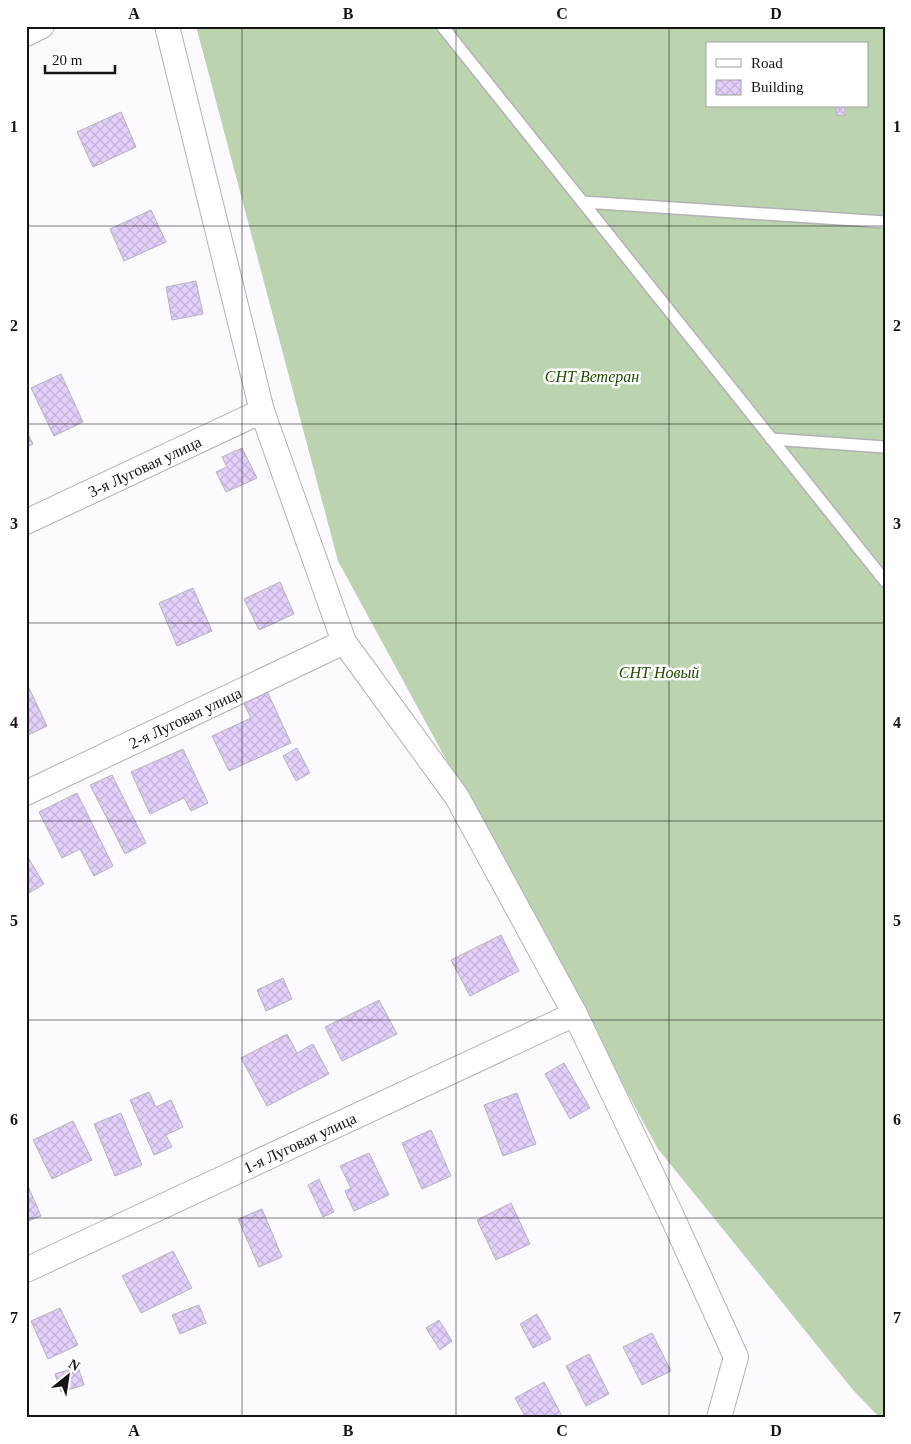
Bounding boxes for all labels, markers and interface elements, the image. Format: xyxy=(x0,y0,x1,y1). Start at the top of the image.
text: A xyxy=(128,5,140,22)
text: B xyxy=(343,5,354,22)
text: C xyxy=(556,5,568,22)
text: D xyxy=(770,5,782,22)
scale bar xyxy=(45,42,115,74)
legend xyxy=(706,42,868,108)
text: 20 m xyxy=(52,52,83,68)
text: Road xyxy=(751,55,783,71)
text: Building xyxy=(751,79,804,95)
text: 1 xyxy=(10,118,18,135)
text: 1 xyxy=(893,118,901,135)
text: 2 xyxy=(10,317,18,334)
text: 2 xyxy=(893,317,901,334)
park label: СНТ Ветеран xyxy=(545,368,639,386)
street label: 3-я Луговая улица xyxy=(85,432,204,500)
text: 3 xyxy=(10,515,18,532)
text: 3 xyxy=(893,515,901,532)
park label: СНТ Новый xyxy=(619,664,699,681)
street label: 2-я Луговая улица xyxy=(126,684,244,751)
text: 4 xyxy=(10,714,18,731)
text: 4 xyxy=(893,714,901,731)
text: 5 xyxy=(10,912,18,929)
text: 5 xyxy=(893,912,901,929)
street label: 1-я Луговая улица xyxy=(241,1109,359,1176)
text: 6 xyxy=(10,1111,18,1128)
text: 6 xyxy=(893,1111,901,1128)
text: 7 xyxy=(10,1309,18,1326)
text: 7 xyxy=(893,1309,901,1326)
north arrow xyxy=(42,1352,92,1402)
text: N xyxy=(66,1356,82,1374)
text: A xyxy=(128,1422,140,1439)
text: B xyxy=(343,1422,354,1439)
text: C xyxy=(556,1422,568,1439)
text: D xyxy=(770,1422,782,1439)

